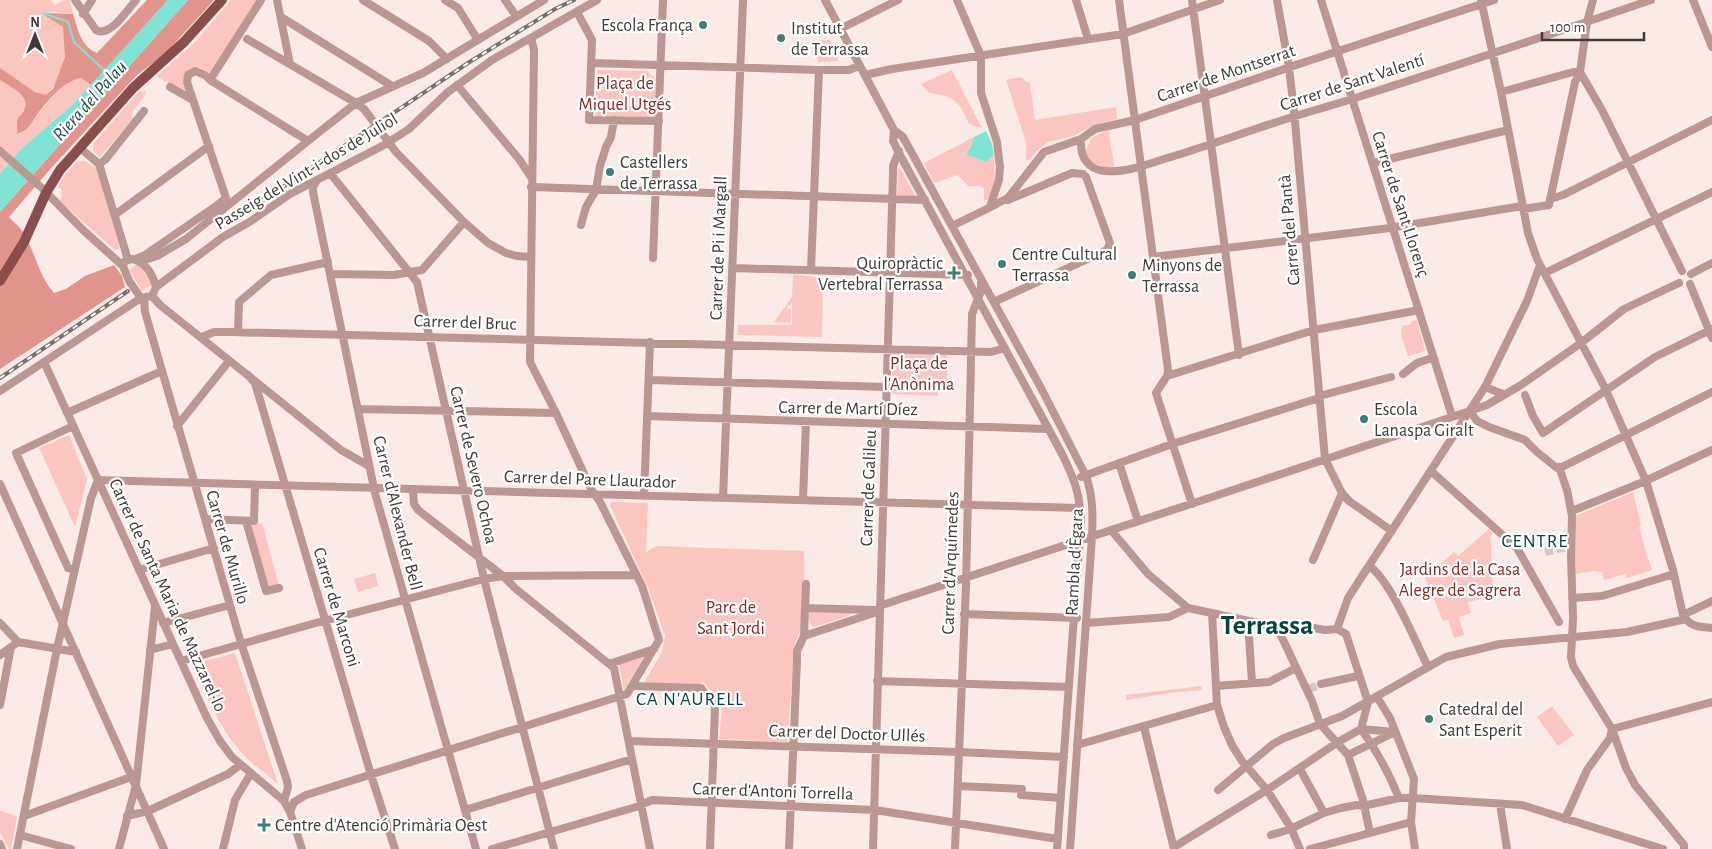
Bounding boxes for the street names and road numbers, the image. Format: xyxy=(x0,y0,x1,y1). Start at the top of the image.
street label: Carrer de Montserrat xyxy=(1155,42,1298,106)
street label: Carrer de Sant Valentí xyxy=(1278,51,1427,115)
street label: Passeig del Vint-i-dos de Juliol xyxy=(212,110,401,234)
street label: Carrer de Sant Llorenç xyxy=(1368,129,1432,279)
street label: Carrer del Pantà xyxy=(1276,174,1304,286)
street label: Carrer de Pi i Margall xyxy=(707,176,731,321)
street label: Carrer del Bruc xyxy=(413,312,517,334)
street label: Carrer de Severo Ochoa xyxy=(446,385,500,546)
street label: Carrer de Martí Díez xyxy=(778,399,918,419)
street label: Carrer de Galileu xyxy=(858,430,880,547)
street label: Carrer d'Alexander Bell xyxy=(369,434,425,592)
street label: Carrer del Pare Llaurador xyxy=(504,468,677,492)
street label: Carrer de Santa Maria de Mazzarel·lo xyxy=(105,476,229,715)
street label: Carrer de Murillo xyxy=(202,488,252,606)
street label: Carrer d'Arquímedes xyxy=(940,491,962,635)
street label: Rambla d'Ègara xyxy=(1060,507,1087,616)
street label: Carrer de Marconi xyxy=(309,545,363,669)
street label: Carrer del Doctor Ullés xyxy=(768,722,926,746)
street label: Carrer d'Antoni Torrella xyxy=(692,780,854,804)

